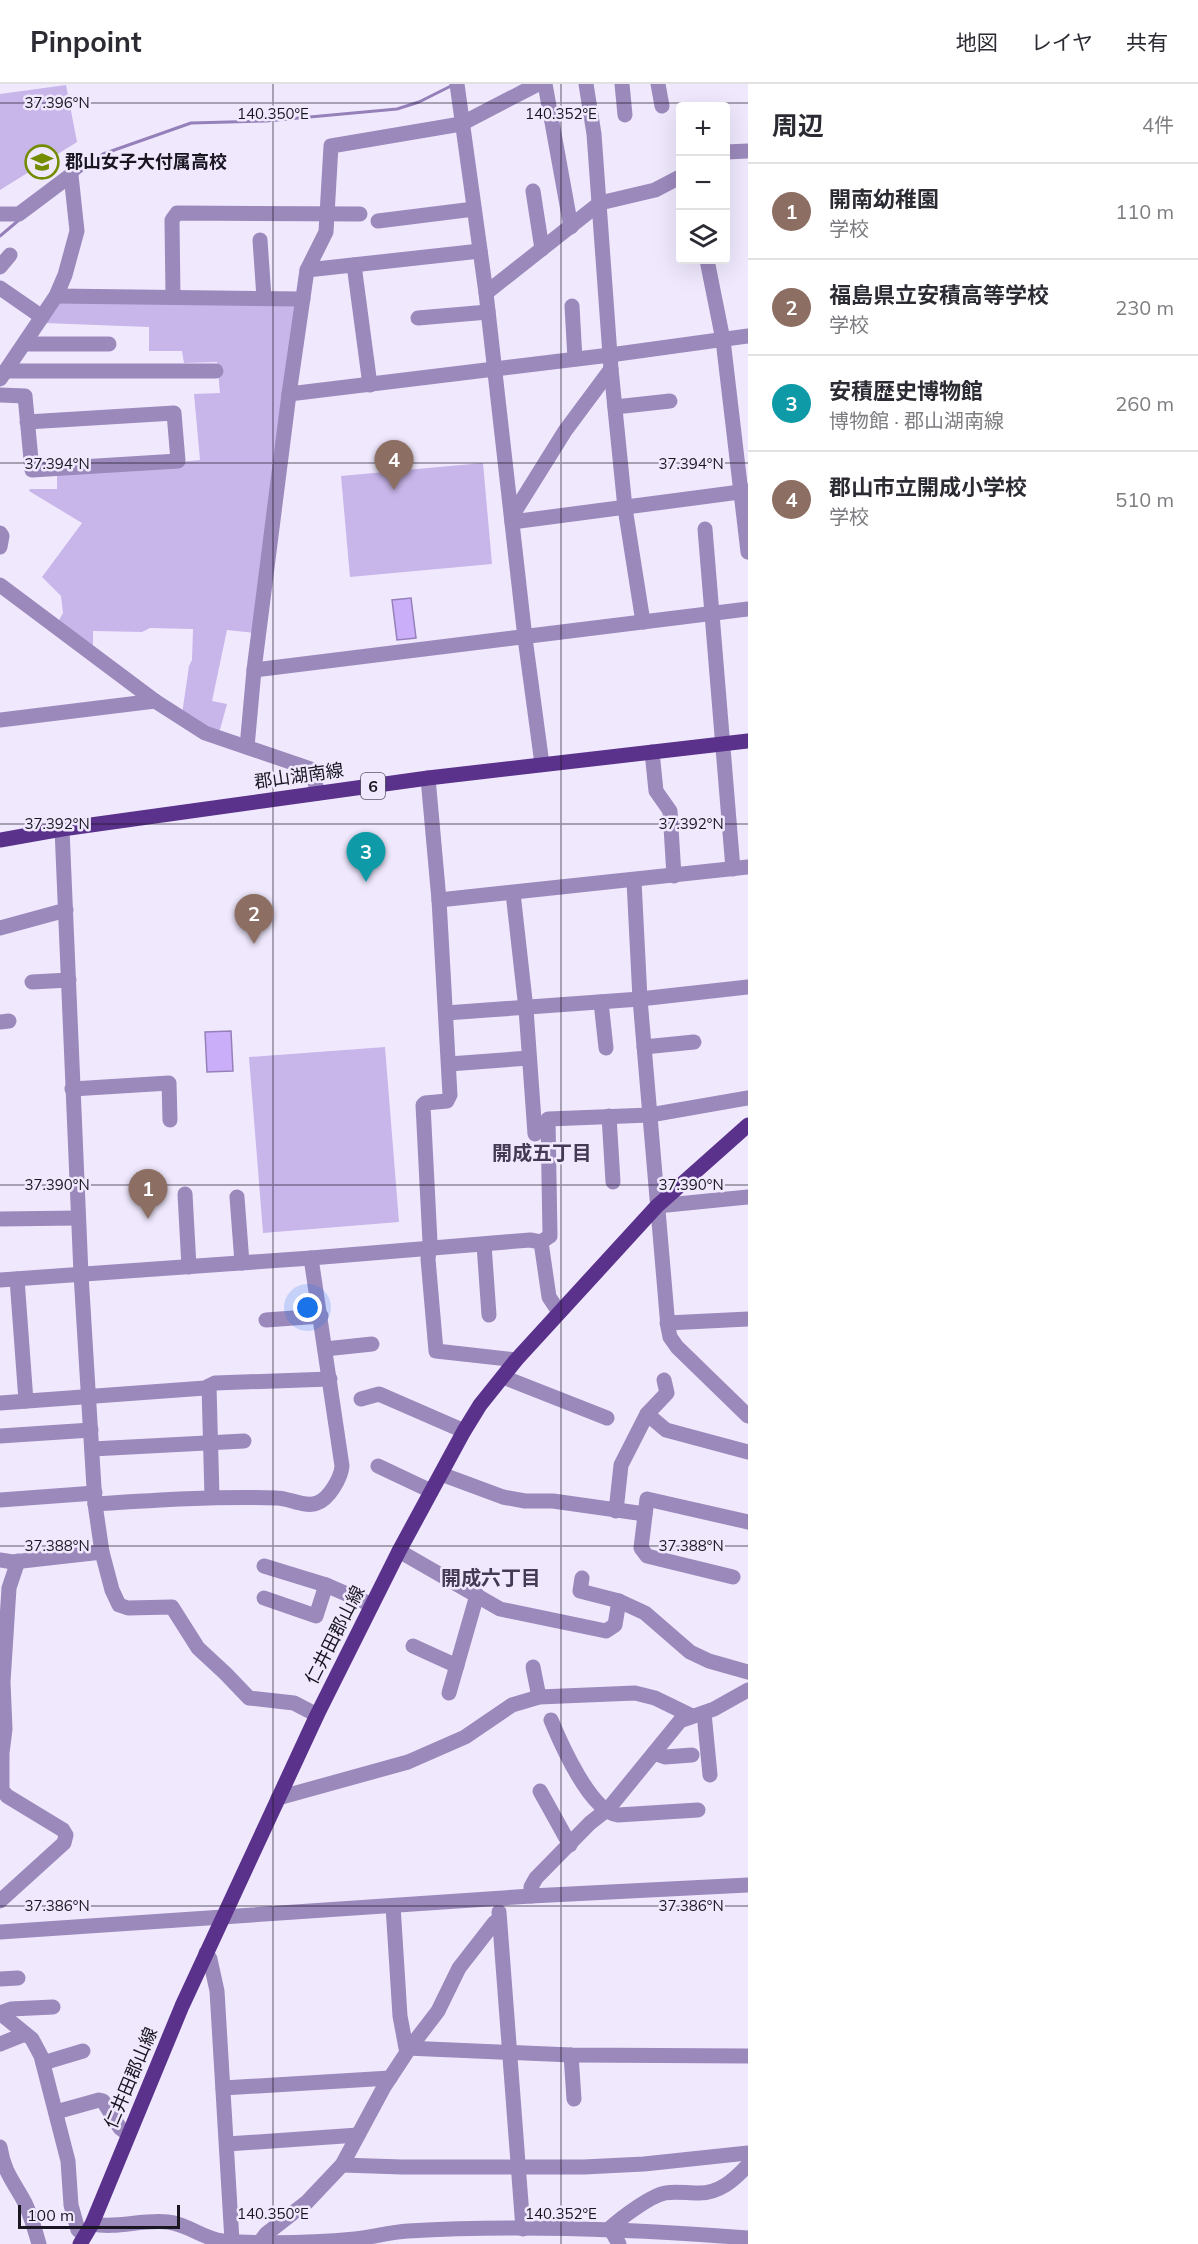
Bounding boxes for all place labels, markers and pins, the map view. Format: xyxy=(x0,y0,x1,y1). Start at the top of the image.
school or university icon: 郡山女子大付属高校 xyxy=(24,144,60,180)
place label: 郡山女子大付属高校 xyxy=(65,150,227,173)
pin: 4 xyxy=(374,440,414,490)
pin: 3 xyxy=(346,832,386,882)
pin: 2 xyxy=(234,894,274,944)
pin: 1 xyxy=(128,1170,168,1219)

